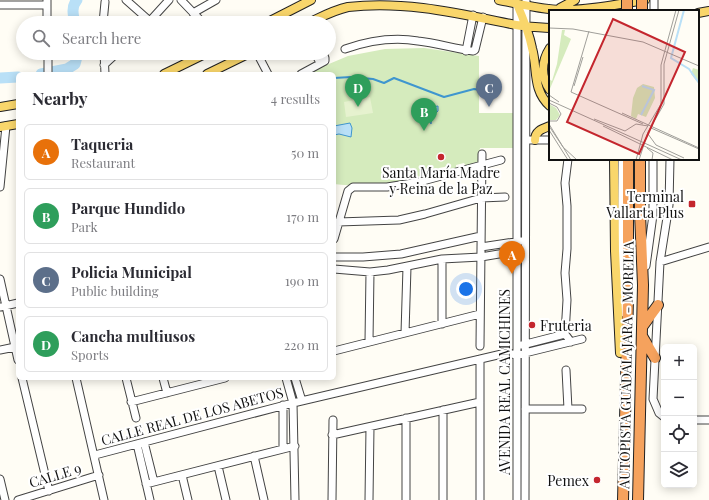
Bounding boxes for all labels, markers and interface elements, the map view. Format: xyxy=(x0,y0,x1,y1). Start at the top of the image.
inset map xyxy=(549,10,699,160)
search box xyxy=(16,16,336,60)
icon: search xyxy=(30,27,52,49)
text: Search here xyxy=(62,28,141,48)
pin: D xyxy=(345,74,371,107)
pin: C xyxy=(476,74,502,107)
text: Nearby xyxy=(32,87,87,109)
text: 4 results xyxy=(271,90,320,107)
pin: B xyxy=(411,98,437,131)
text: Taqueria xyxy=(71,134,133,154)
text: A xyxy=(42,144,50,161)
text: 50 m xyxy=(291,144,319,161)
marker: Santa María Madre y Reina de la Paz xyxy=(436,152,446,162)
text: Restaurant xyxy=(71,154,135,171)
place label: Santa María Madre y Reina de la Paz xyxy=(382,163,500,198)
place label: Terminal Vallarta Plus xyxy=(605,187,684,222)
text: Parque Hundido xyxy=(71,198,185,218)
marker: Terminal Vallarta Plus xyxy=(687,199,697,209)
text: B xyxy=(42,208,50,225)
text: 170 m xyxy=(286,208,319,225)
text: Park xyxy=(71,218,98,235)
pin: A xyxy=(499,241,525,274)
street label: AUTOPISTA GUADALAJARA - MORELIA xyxy=(614,241,638,490)
text: Policia Municipal xyxy=(71,262,192,282)
text: C xyxy=(41,272,51,289)
text: 190 m xyxy=(285,272,319,289)
your location xyxy=(456,279,476,299)
text: Public building xyxy=(71,282,159,299)
street label: AVENIDA REAL CAMICHINES xyxy=(495,289,514,476)
place label: Fruteria xyxy=(540,316,592,335)
marker: Fruteria xyxy=(527,320,537,330)
text: Cancha multiusos xyxy=(71,326,195,346)
text: D xyxy=(41,336,51,353)
text: 220 m xyxy=(284,336,319,353)
map controls xyxy=(661,344,697,488)
button: + xyxy=(661,344,697,380)
text: Sports xyxy=(71,346,109,363)
button: − xyxy=(661,380,697,416)
street label: CALLE REAL DE LOS ABETOS xyxy=(99,382,285,450)
button: locate xyxy=(661,416,697,452)
button: layers xyxy=(661,452,697,488)
street label: CALLE 9 xyxy=(27,458,83,492)
place label: Pemex xyxy=(547,471,590,490)
marker: Pemex xyxy=(592,475,602,485)

